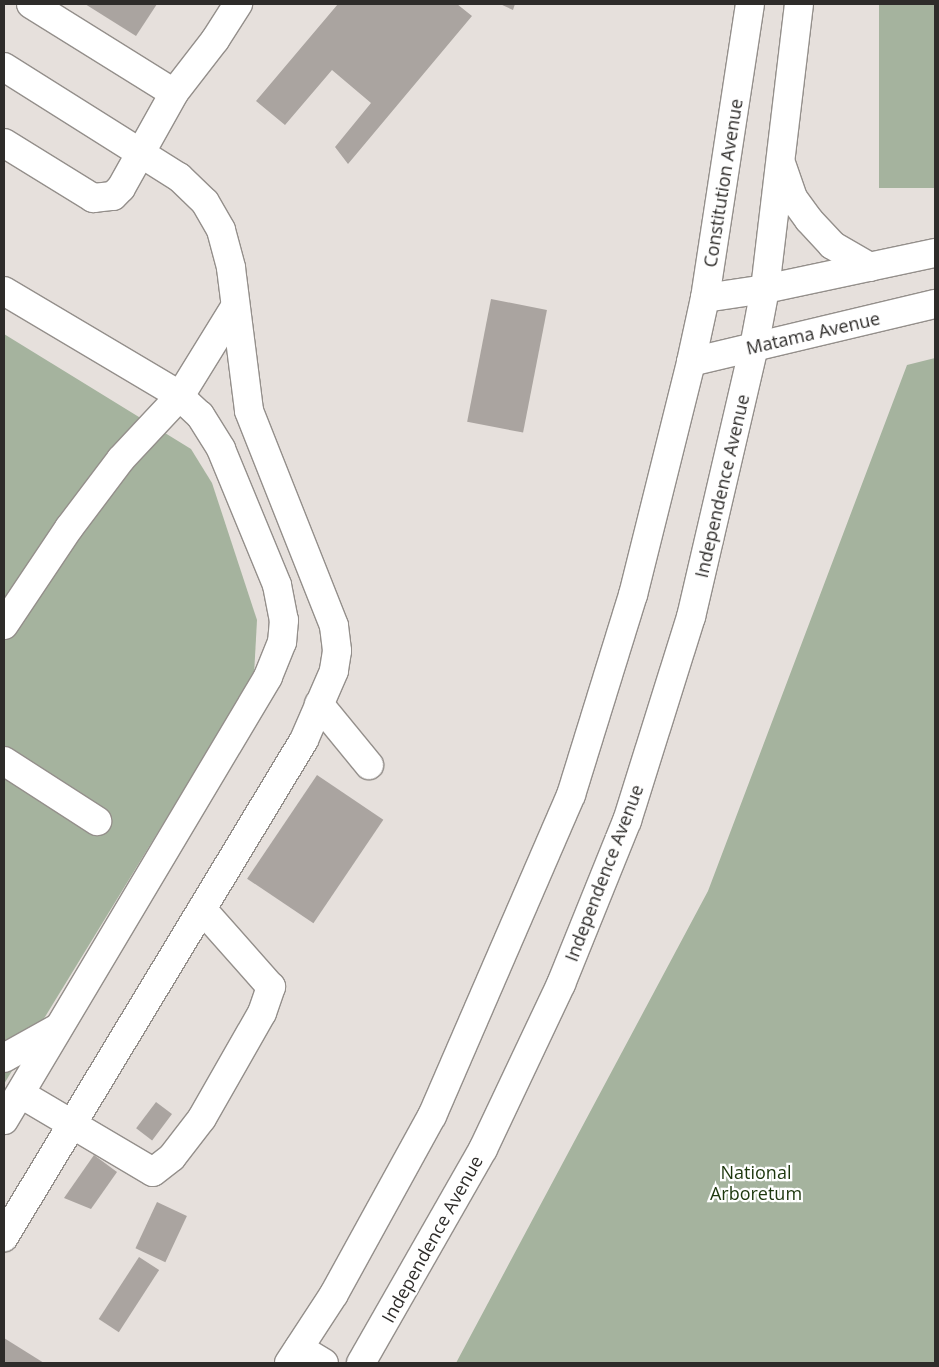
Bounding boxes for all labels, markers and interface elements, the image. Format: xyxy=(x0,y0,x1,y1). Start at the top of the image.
street label: Constitution Avenue xyxy=(699,97,747,269)
street label: Matama Avenue xyxy=(744,307,882,359)
street label: Independence Avenue xyxy=(690,392,754,580)
street label: Independence Avenue xyxy=(560,782,648,964)
street label: Independence Avenue xyxy=(377,1152,487,1326)
park label: National Arboretum xyxy=(710,1162,802,1204)

